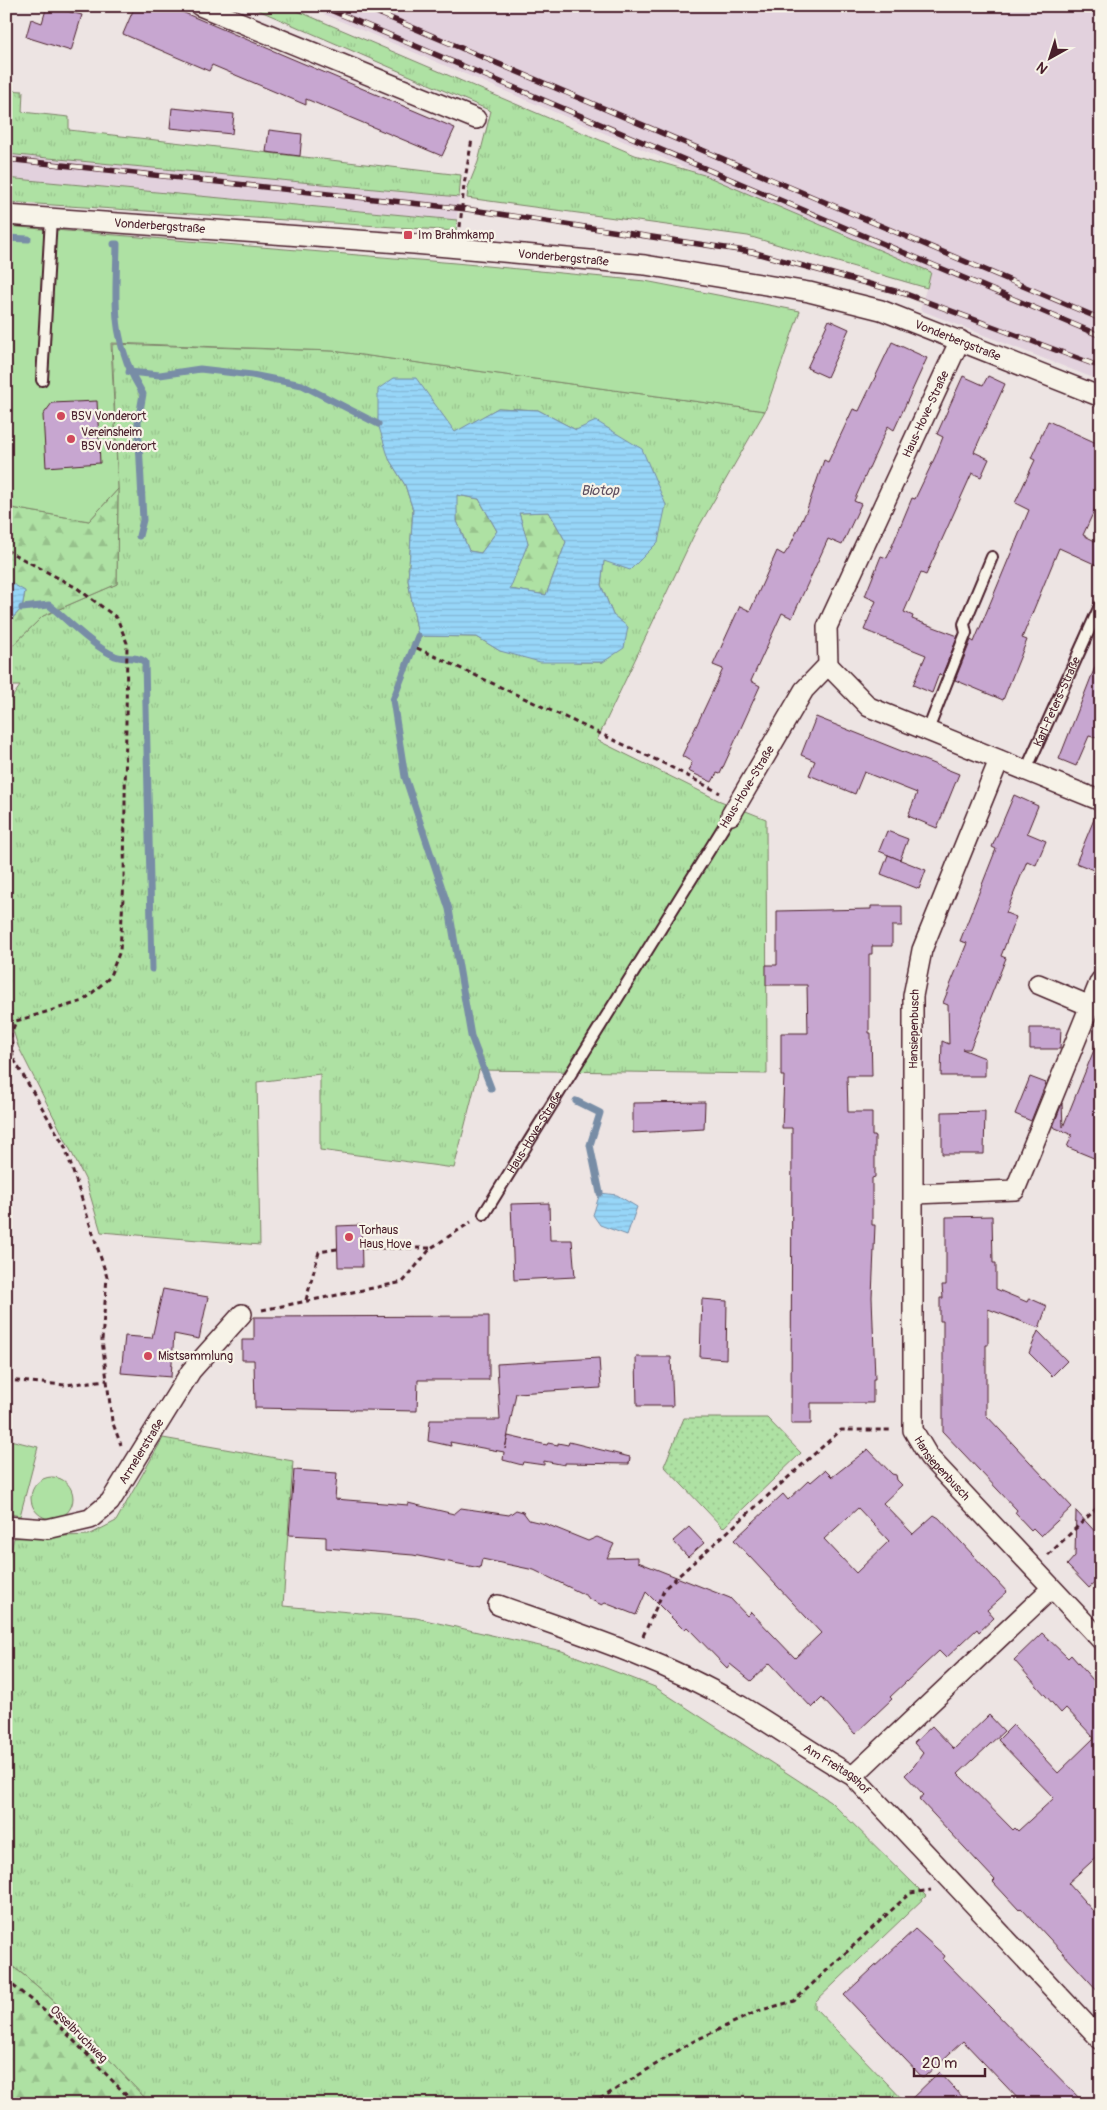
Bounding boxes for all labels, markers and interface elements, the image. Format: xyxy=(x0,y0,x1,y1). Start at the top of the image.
north arrow xyxy=(1024,32,1074,82)
text: N xyxy=(1033,58,1051,77)
street label: Vonderbergstraße xyxy=(114,216,206,237)
place label: Im Brahmkamp xyxy=(418,228,495,243)
marker: Im Brahmkamp xyxy=(402,229,414,241)
street label: Vonderbergstraße xyxy=(517,246,610,270)
street label: Vonderbergstraße xyxy=(912,317,1003,365)
street label: Haus-Hove-Straße xyxy=(899,368,953,460)
place label: BSV Vonderort xyxy=(71,409,147,424)
marker: BSV Vonderort xyxy=(55,410,67,422)
place label: Vereinsheim BSV Vonderort xyxy=(81,425,157,454)
marker: Vereinsheim BSV Vonderort xyxy=(65,433,77,445)
water label: Biotop xyxy=(581,482,620,499)
street label: Karl-Peters-Straße xyxy=(1030,654,1084,749)
street label: Haus-Hove-Straße xyxy=(717,743,778,831)
street label: Hansiepenbusch xyxy=(906,989,923,1069)
street label: Haus-Hove-Straße xyxy=(504,1089,566,1177)
place label: Torhaus Haus Hove xyxy=(359,1223,411,1252)
marker: Torhaus Haus Hove xyxy=(343,1231,355,1243)
place label: Mistsammlung xyxy=(158,1349,233,1364)
marker: Mistsammlung xyxy=(142,1350,154,1362)
street label: Armelerstraße xyxy=(116,1416,168,1487)
street label: Hansiepenbusch xyxy=(910,1433,973,1504)
street label: Am Freitagshof xyxy=(801,1741,874,1798)
street label: Osselbruchweg xyxy=(47,2002,111,2066)
scale bar xyxy=(914,2045,986,2077)
text: 20 m xyxy=(922,2054,957,2073)

